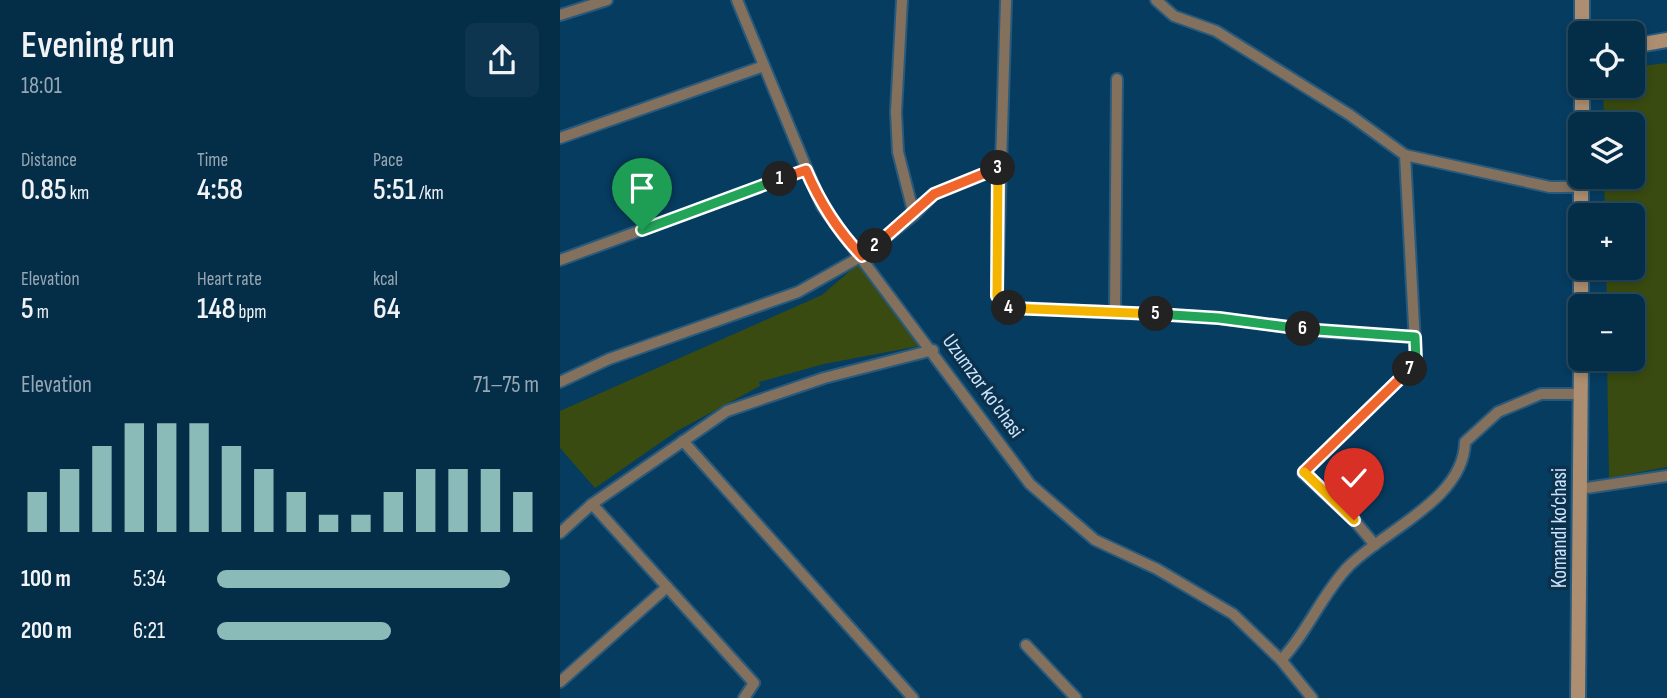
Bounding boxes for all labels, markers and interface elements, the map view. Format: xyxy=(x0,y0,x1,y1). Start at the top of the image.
map controls xyxy=(1568,21,1645,371)
button: locate xyxy=(1568,21,1645,98)
text: Evening run xyxy=(21,23,175,68)
button: share xyxy=(465,23,539,97)
text: 18:01 xyxy=(21,72,62,100)
button: layers xyxy=(1568,112,1645,189)
text: Distance xyxy=(21,149,77,172)
text: Time xyxy=(197,149,228,172)
text: Pace xyxy=(373,149,403,172)
pin: 3 xyxy=(980,150,1016,186)
text: 3 xyxy=(993,156,1002,179)
pin xyxy=(612,158,672,230)
pin: 1 xyxy=(762,162,798,196)
text: 1 xyxy=(776,167,783,190)
icon: arrive xyxy=(623,169,661,207)
text: 0.85 xyxy=(21,172,67,208)
text: 4:58 xyxy=(197,172,243,208)
text: 5:51 xyxy=(373,172,416,208)
text: km xyxy=(67,182,89,205)
text: /km xyxy=(416,182,444,205)
button: + xyxy=(1568,203,1645,280)
pin: 2 xyxy=(858,229,892,264)
text: 2 xyxy=(870,234,879,257)
text: Elevation xyxy=(21,268,80,291)
text: Heart rate xyxy=(197,268,262,291)
text: kcal xyxy=(373,268,398,291)
pin: 4 xyxy=(992,290,1026,326)
text: 5 xyxy=(21,291,34,327)
text: 148 xyxy=(197,291,236,327)
text: 64 xyxy=(373,291,400,327)
button: − xyxy=(1568,294,1645,371)
text: 4 xyxy=(1004,296,1013,319)
pin: 5 xyxy=(1138,296,1174,332)
text: m xyxy=(34,301,49,324)
text: bpm xyxy=(236,301,267,324)
text: 5 xyxy=(1151,302,1160,325)
pin: 6 xyxy=(1286,312,1320,346)
text: 6 xyxy=(1298,317,1307,340)
street label: Uzumzor ko'chasi xyxy=(937,329,1029,443)
pin: 7 xyxy=(1392,352,1428,386)
text: 7 xyxy=(1405,357,1414,380)
text: Elevation xyxy=(21,371,92,399)
text: 71–75 m xyxy=(473,371,539,399)
pin xyxy=(1324,448,1384,520)
icon: check xyxy=(1335,459,1373,497)
street label: Komandi ko‘chasi xyxy=(1547,468,1572,588)
text: 100 m xyxy=(21,565,71,593)
text: 5:34 xyxy=(133,565,166,593)
text: 200 m xyxy=(21,617,72,645)
text: 6:21 xyxy=(133,617,165,645)

